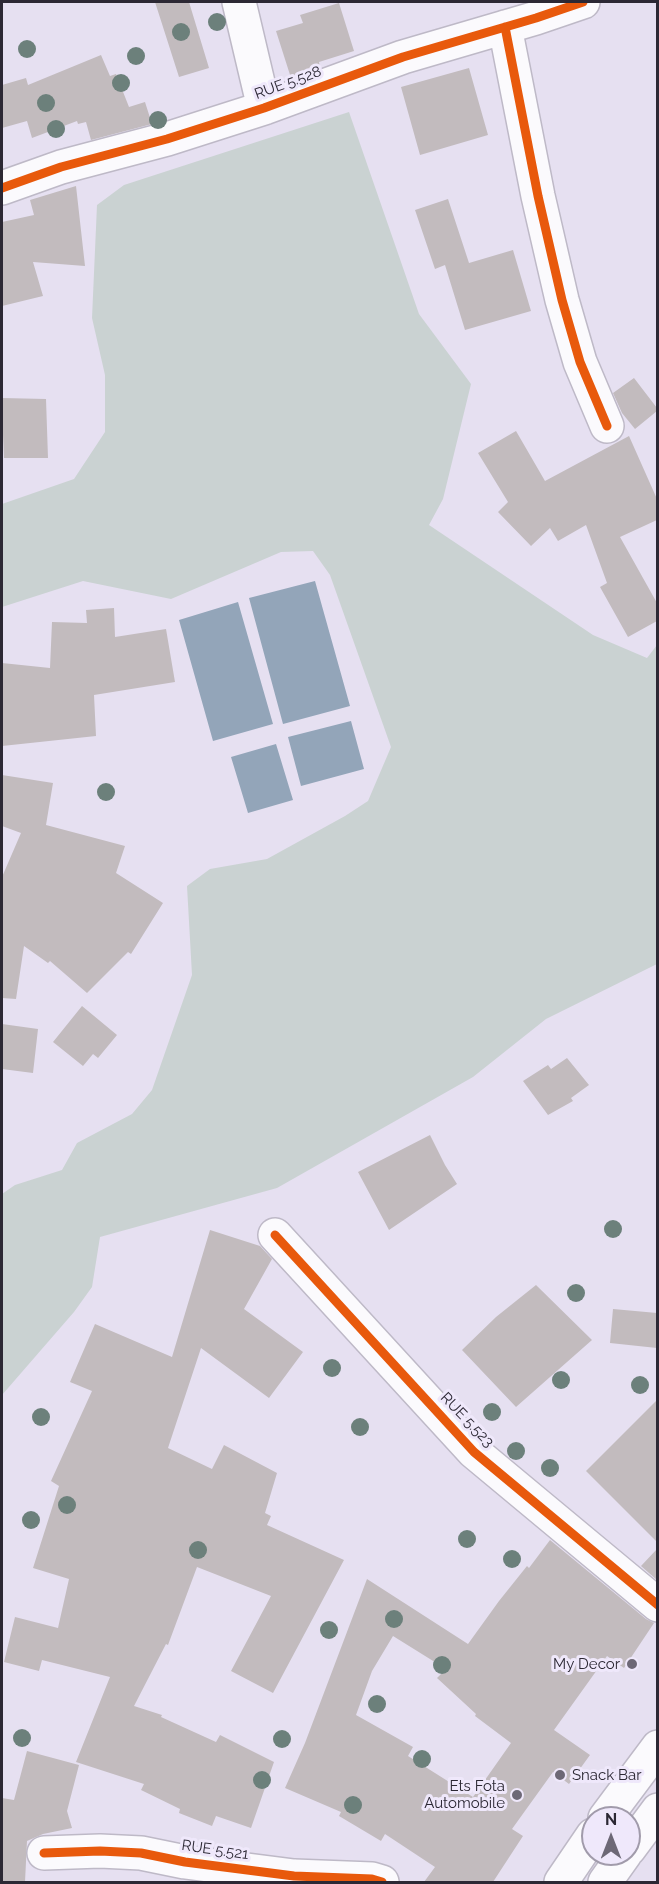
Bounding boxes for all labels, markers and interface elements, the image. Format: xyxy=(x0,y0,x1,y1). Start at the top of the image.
street label: RUE 5.528 xyxy=(252,63,324,103)
street label: RUE 5.523 xyxy=(437,1389,497,1451)
place label: My Decor xyxy=(553,1655,620,1673)
marker: My Decor xyxy=(625,1657,639,1671)
place label: Snack Bar xyxy=(572,1766,641,1784)
marker: Snack Bar xyxy=(553,1768,567,1782)
place label: Ets Fota Automobile xyxy=(424,1777,505,1812)
marker: Ets Fota Automobile xyxy=(510,1788,524,1802)
north arrow xyxy=(581,1806,641,1866)
text: N xyxy=(605,1810,617,1829)
street label: RUE 5.521 xyxy=(180,1836,250,1864)

